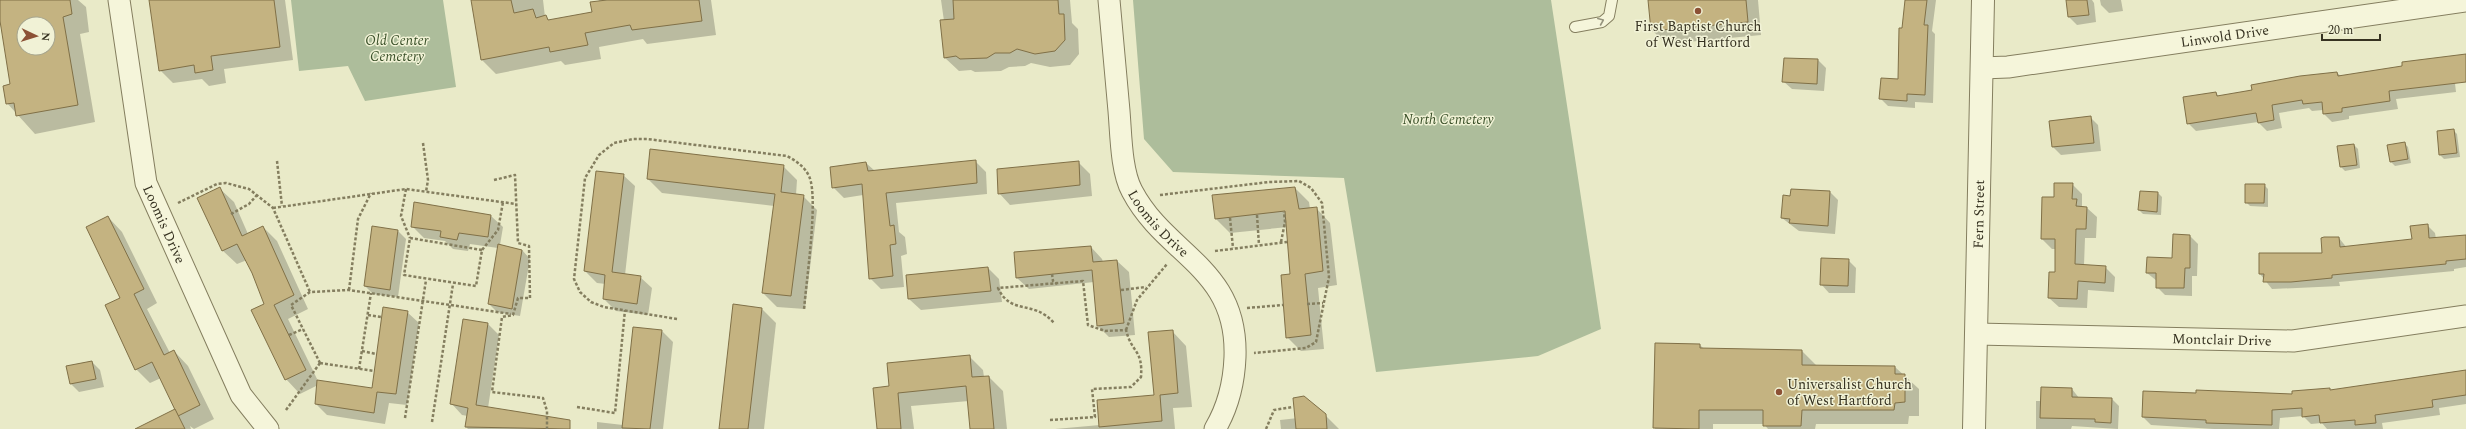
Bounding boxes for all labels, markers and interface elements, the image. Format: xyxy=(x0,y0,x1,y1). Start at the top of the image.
marker: First Baptist Church of West Hartford xyxy=(1693,6,1703,16)
north arrow xyxy=(16,16,56,56)
place label: First Baptist Church of West Hartford xyxy=(1634,16,1762,53)
scale bar xyxy=(2322,16,2380,42)
one-way arrow xyxy=(1597,17,1604,25)
street label: Linwold Drive xyxy=(2179,19,2271,53)
text: 20 m xyxy=(2328,21,2353,40)
park label: Old Center Cemetery xyxy=(365,30,429,67)
text: N xyxy=(37,32,54,42)
park label: North Cemetery xyxy=(1402,109,1494,130)
street label: Fern Street xyxy=(1967,179,1990,249)
street label: Loomis Drive xyxy=(138,181,191,267)
street label: Loomis Drive xyxy=(1123,186,1194,262)
street label: Montclair Drive xyxy=(2172,328,2272,351)
place label: Universalist Church of West Hartford xyxy=(1787,374,1912,411)
marker: Universalist Church of West Hartford xyxy=(1774,387,1784,397)

